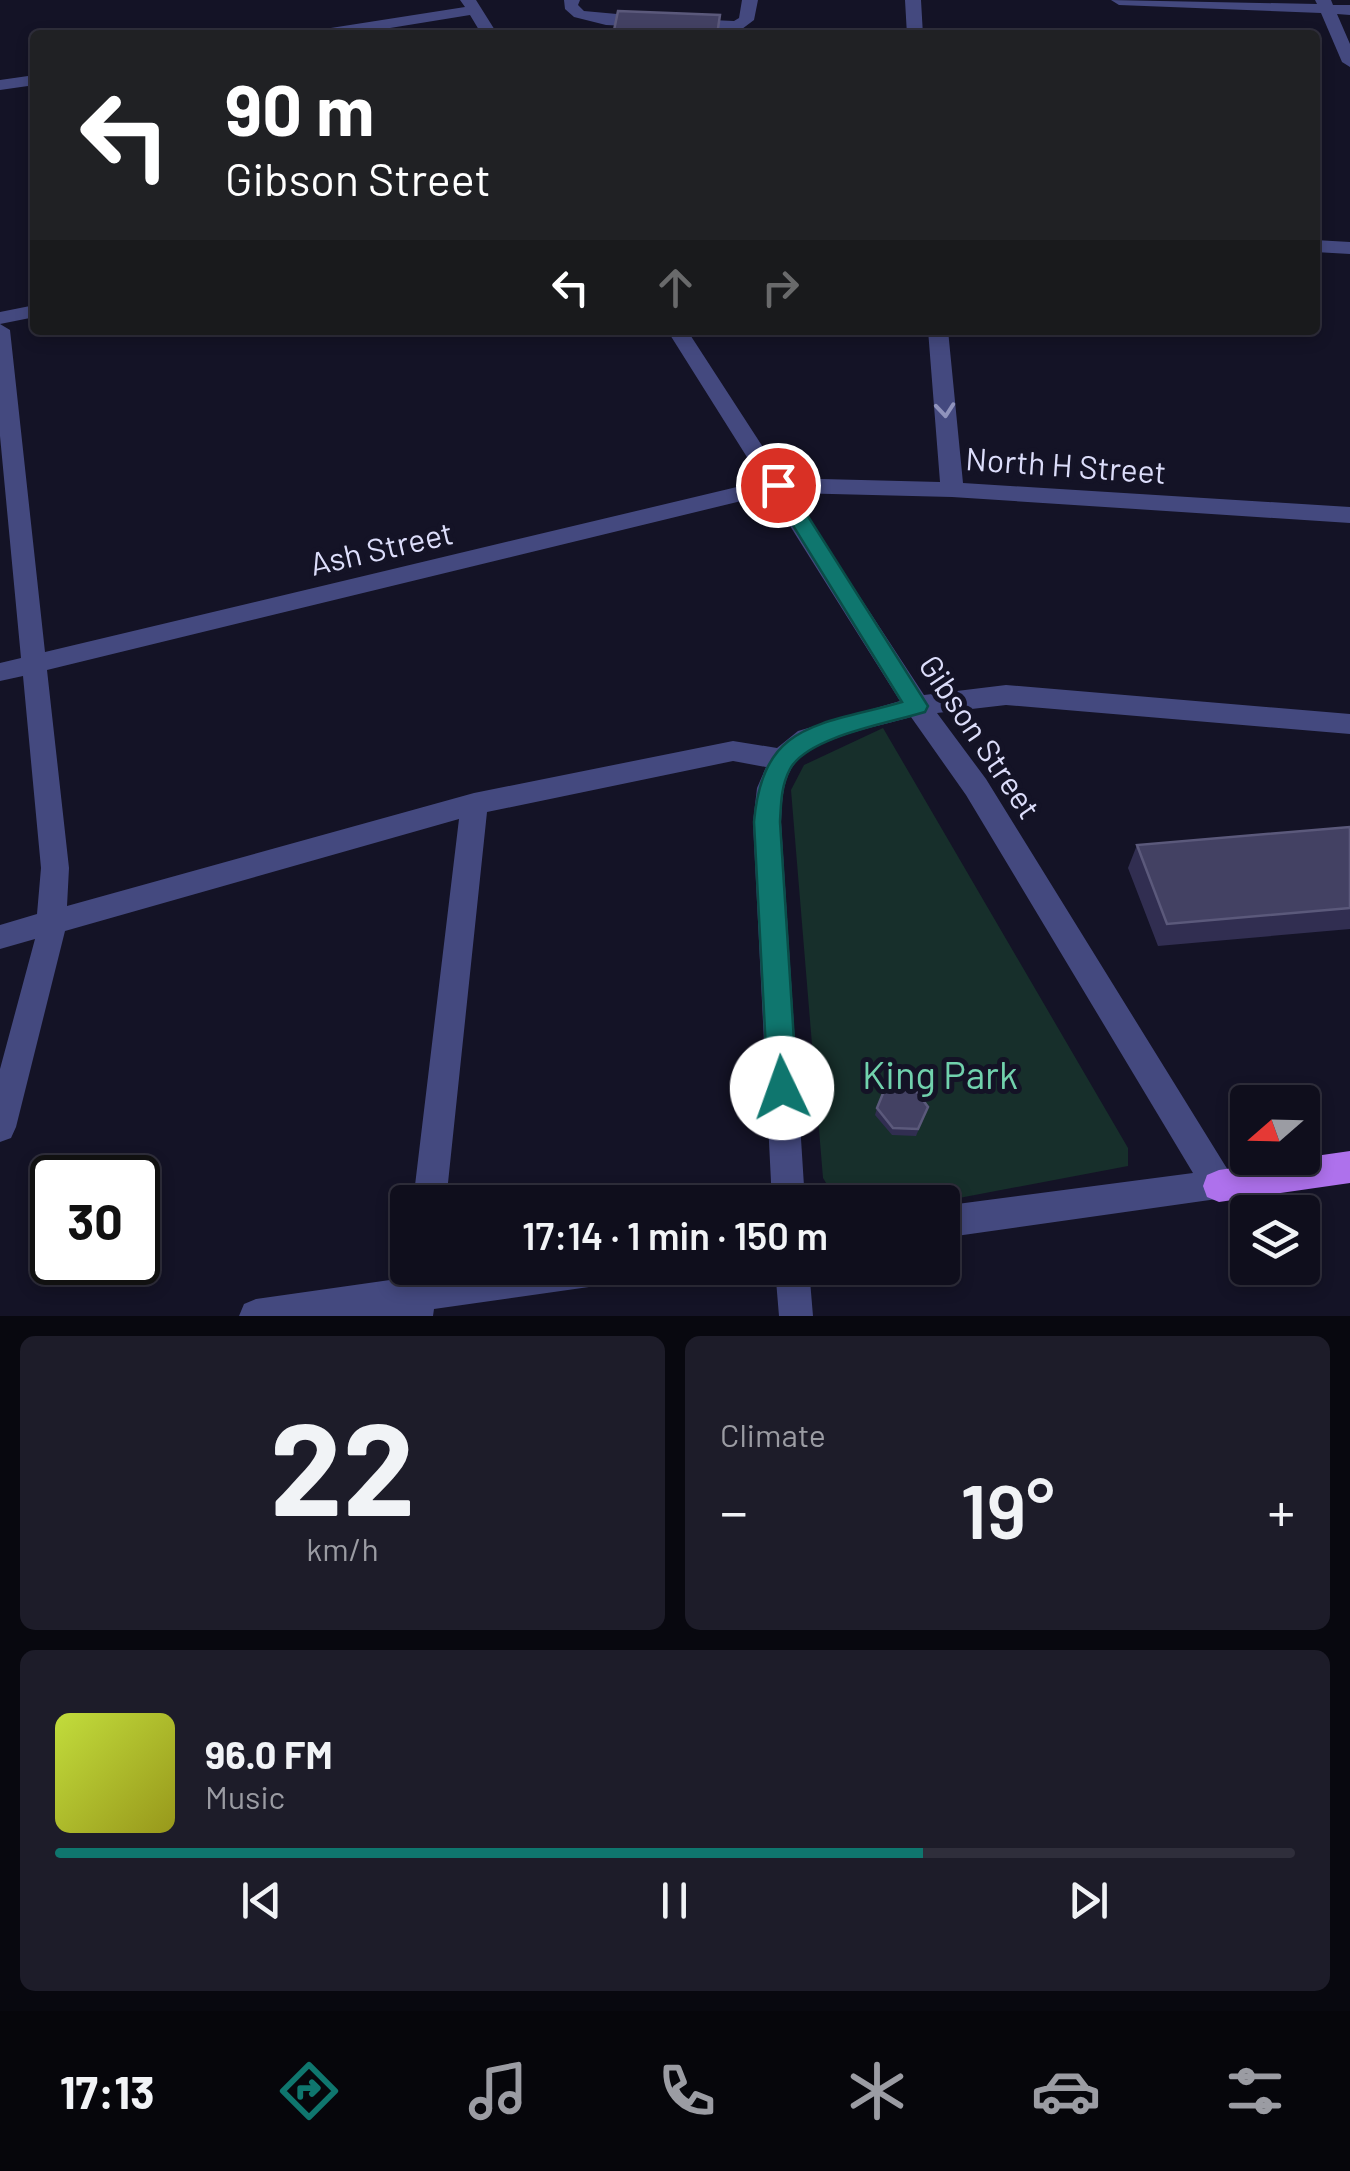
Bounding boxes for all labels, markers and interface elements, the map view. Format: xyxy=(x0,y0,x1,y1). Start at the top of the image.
text: 90 m xyxy=(225,66,375,150)
icon: left xyxy=(60,70,190,200)
text: Gibson Street xyxy=(225,151,491,205)
icon: left xyxy=(543,260,598,315)
icon: ahead xyxy=(648,260,703,315)
icon: right xyxy=(753,260,808,315)
one-way arrow xyxy=(934,402,956,418)
street label: North H Street xyxy=(964,438,1168,490)
pin xyxy=(736,443,821,528)
icon: arrive xyxy=(751,458,806,513)
street label: Ash Street xyxy=(306,512,456,582)
street label: Gibson Street xyxy=(912,647,1050,825)
position arrow xyxy=(730,1036,834,1140)
park label: King Park xyxy=(862,1051,1018,1097)
north arrow xyxy=(1230,1085,1320,1175)
map controls xyxy=(1230,1085,1320,1285)
speed limit sign: 30 xyxy=(30,1155,160,1285)
button: layers xyxy=(1230,1195,1320,1285)
text: 17:14 · 1 min · 150 m xyxy=(522,1212,828,1258)
text: 22 xyxy=(270,1386,415,1542)
text: Climate xyxy=(720,1415,826,1453)
text: 19° xyxy=(960,1464,1055,1554)
text: − xyxy=(720,1477,748,1543)
text: + xyxy=(1267,1477,1295,1543)
text: km/h xyxy=(306,1529,379,1567)
text: 96.0 FM xyxy=(205,1731,333,1777)
text: Music xyxy=(205,1777,285,1815)
icon: previous xyxy=(234,1873,289,1928)
icon: pause xyxy=(647,1873,702,1928)
icon: next xyxy=(1061,1873,1116,1928)
icon: directions xyxy=(274,2056,344,2126)
icon: music xyxy=(463,2056,533,2126)
icon: phone xyxy=(652,2056,722,2126)
icon: climate xyxy=(842,2056,912,2126)
icon: car xyxy=(1031,2056,1101,2126)
icon: filters xyxy=(1220,2056,1290,2126)
text: 17:13 xyxy=(60,2064,155,2118)

